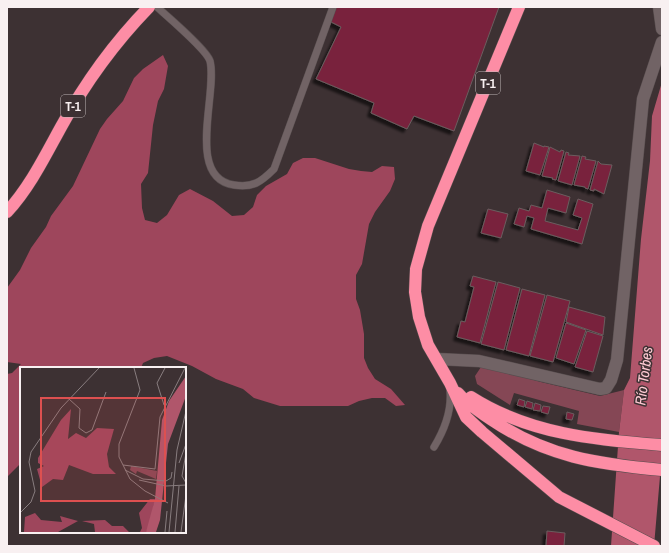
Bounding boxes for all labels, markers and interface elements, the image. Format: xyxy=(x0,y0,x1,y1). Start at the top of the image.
road number: T-1 xyxy=(476,72,500,94)
road number: T-1 xyxy=(61,95,85,117)
water label: Río Torbes xyxy=(629,345,658,406)
inset map xyxy=(20,367,186,533)

